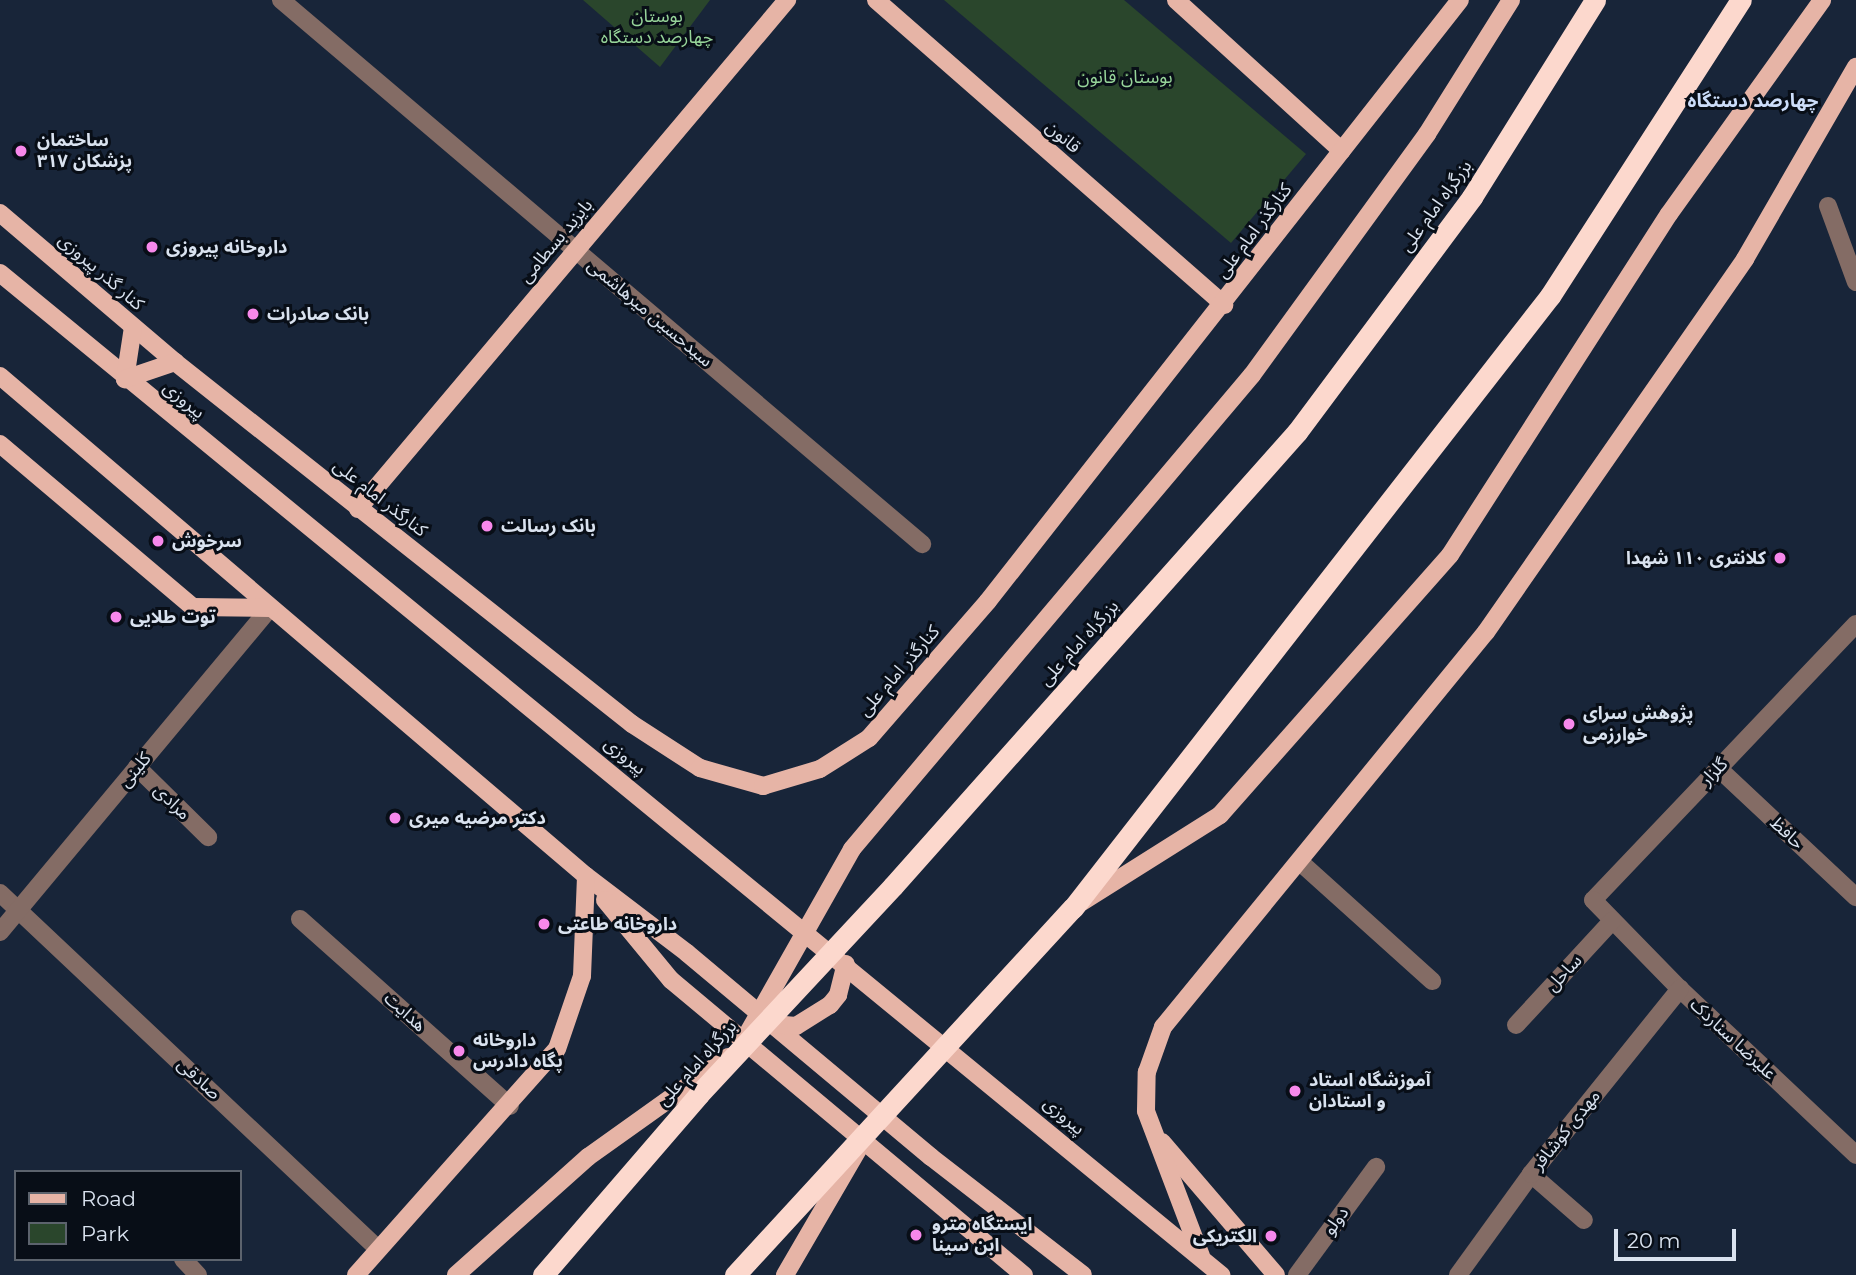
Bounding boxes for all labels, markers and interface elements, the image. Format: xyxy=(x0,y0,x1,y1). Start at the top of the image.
park label: بوستان چهارصد دستگاه xyxy=(601,6,713,48)
park label: بوستان قانون xyxy=(1077,66,1173,88)
district label: چهارصد دستگاه xyxy=(1687,90,1819,112)
street label: قانون xyxy=(1041,116,1085,158)
place label: ساختمان پزشکان ۳۱۷ xyxy=(37,130,132,172)
marker: ساختمان پزشکان ۳۱۷ xyxy=(11,141,31,161)
street label: بزرگراه امام علی xyxy=(1395,156,1477,256)
street label: کنارگذر امام علی xyxy=(1211,179,1297,283)
street label: بایزید بسطامی xyxy=(515,195,597,287)
street label: کنار گذر پیروزی xyxy=(54,229,148,315)
place label: داروخانه پیروزی xyxy=(166,236,287,258)
marker: داروخانه پیروزی xyxy=(144,239,160,255)
street label: سیدحسین میرهاشمی xyxy=(583,254,717,372)
place label: بانک صادرات xyxy=(267,303,369,325)
marker: بانک صادرات xyxy=(245,306,261,322)
street label: پیروزی xyxy=(159,377,209,423)
street label: کنارگذر امام علی xyxy=(329,455,431,541)
place label: بانک رسالت xyxy=(501,515,596,537)
marker: بانک رسالت xyxy=(479,518,495,534)
place label: سرخوش xyxy=(172,530,242,552)
marker: سرخوش xyxy=(150,533,166,549)
place label: کلانتری ۱۱۰ شهدا xyxy=(1626,547,1766,569)
marker: کلانتری ۱۱۰ شهدا xyxy=(1772,550,1788,566)
street label: بزرگراه امام علی xyxy=(1035,596,1123,690)
place label: توت طلایی xyxy=(130,606,216,628)
marker: توت طلایی xyxy=(108,609,124,625)
street label: کنارگذر امام علی xyxy=(854,621,944,721)
place label: پژوهش سرای خوارزمی xyxy=(1583,703,1694,746)
marker: پژوهش سرای خوارزمی xyxy=(1561,716,1577,732)
street label: پیروزی xyxy=(600,733,650,779)
street label: کلینی xyxy=(114,748,156,792)
street label: گلزار xyxy=(1696,754,1732,790)
street label: مرادی xyxy=(149,779,195,825)
place label: دکتر مرضیه میری xyxy=(409,807,546,829)
marker: دکتر مرضیه میری xyxy=(387,810,403,826)
street label: حافظ xyxy=(1765,812,1809,854)
place label: داروخانه طاعتی xyxy=(558,913,677,935)
marker: داروخانه طاعتی xyxy=(536,916,552,932)
street label: ساحل xyxy=(1541,950,1587,996)
street label: هدایت xyxy=(379,987,431,1037)
street label: علیرضا سناردک xyxy=(1685,994,1781,1084)
street label: بزرگراه امام علی xyxy=(653,1016,741,1110)
place label: داروخانه پگاه دادرس xyxy=(473,1030,563,1072)
marker: داروخانه پگاه دادرس xyxy=(451,1043,467,1059)
street label: صادقی xyxy=(173,1054,225,1104)
place label: آموزشگاه استاد و استادان xyxy=(1309,1070,1431,1112)
marker: آموزشگاه استاد و استادان xyxy=(1287,1083,1303,1099)
street label: مهدی کوشافر xyxy=(1527,1086,1605,1174)
street label: پیروزی xyxy=(1039,1092,1089,1140)
legend xyxy=(14,1170,242,1261)
text: Road xyxy=(81,1186,136,1211)
street label: دولو xyxy=(1319,1203,1353,1239)
place label: ایستگاه مترو ابن سینا xyxy=(932,1214,1032,1256)
scale bar xyxy=(1618,1216,1741,1260)
text: Park xyxy=(81,1221,129,1246)
marker: ایستگاه مترو ابن سینا xyxy=(906,1225,926,1245)
place label: الکتریکی xyxy=(1193,1225,1257,1247)
marker: الکتریکی xyxy=(1263,1228,1279,1244)
text: 20 m xyxy=(1627,1228,1681,1253)

